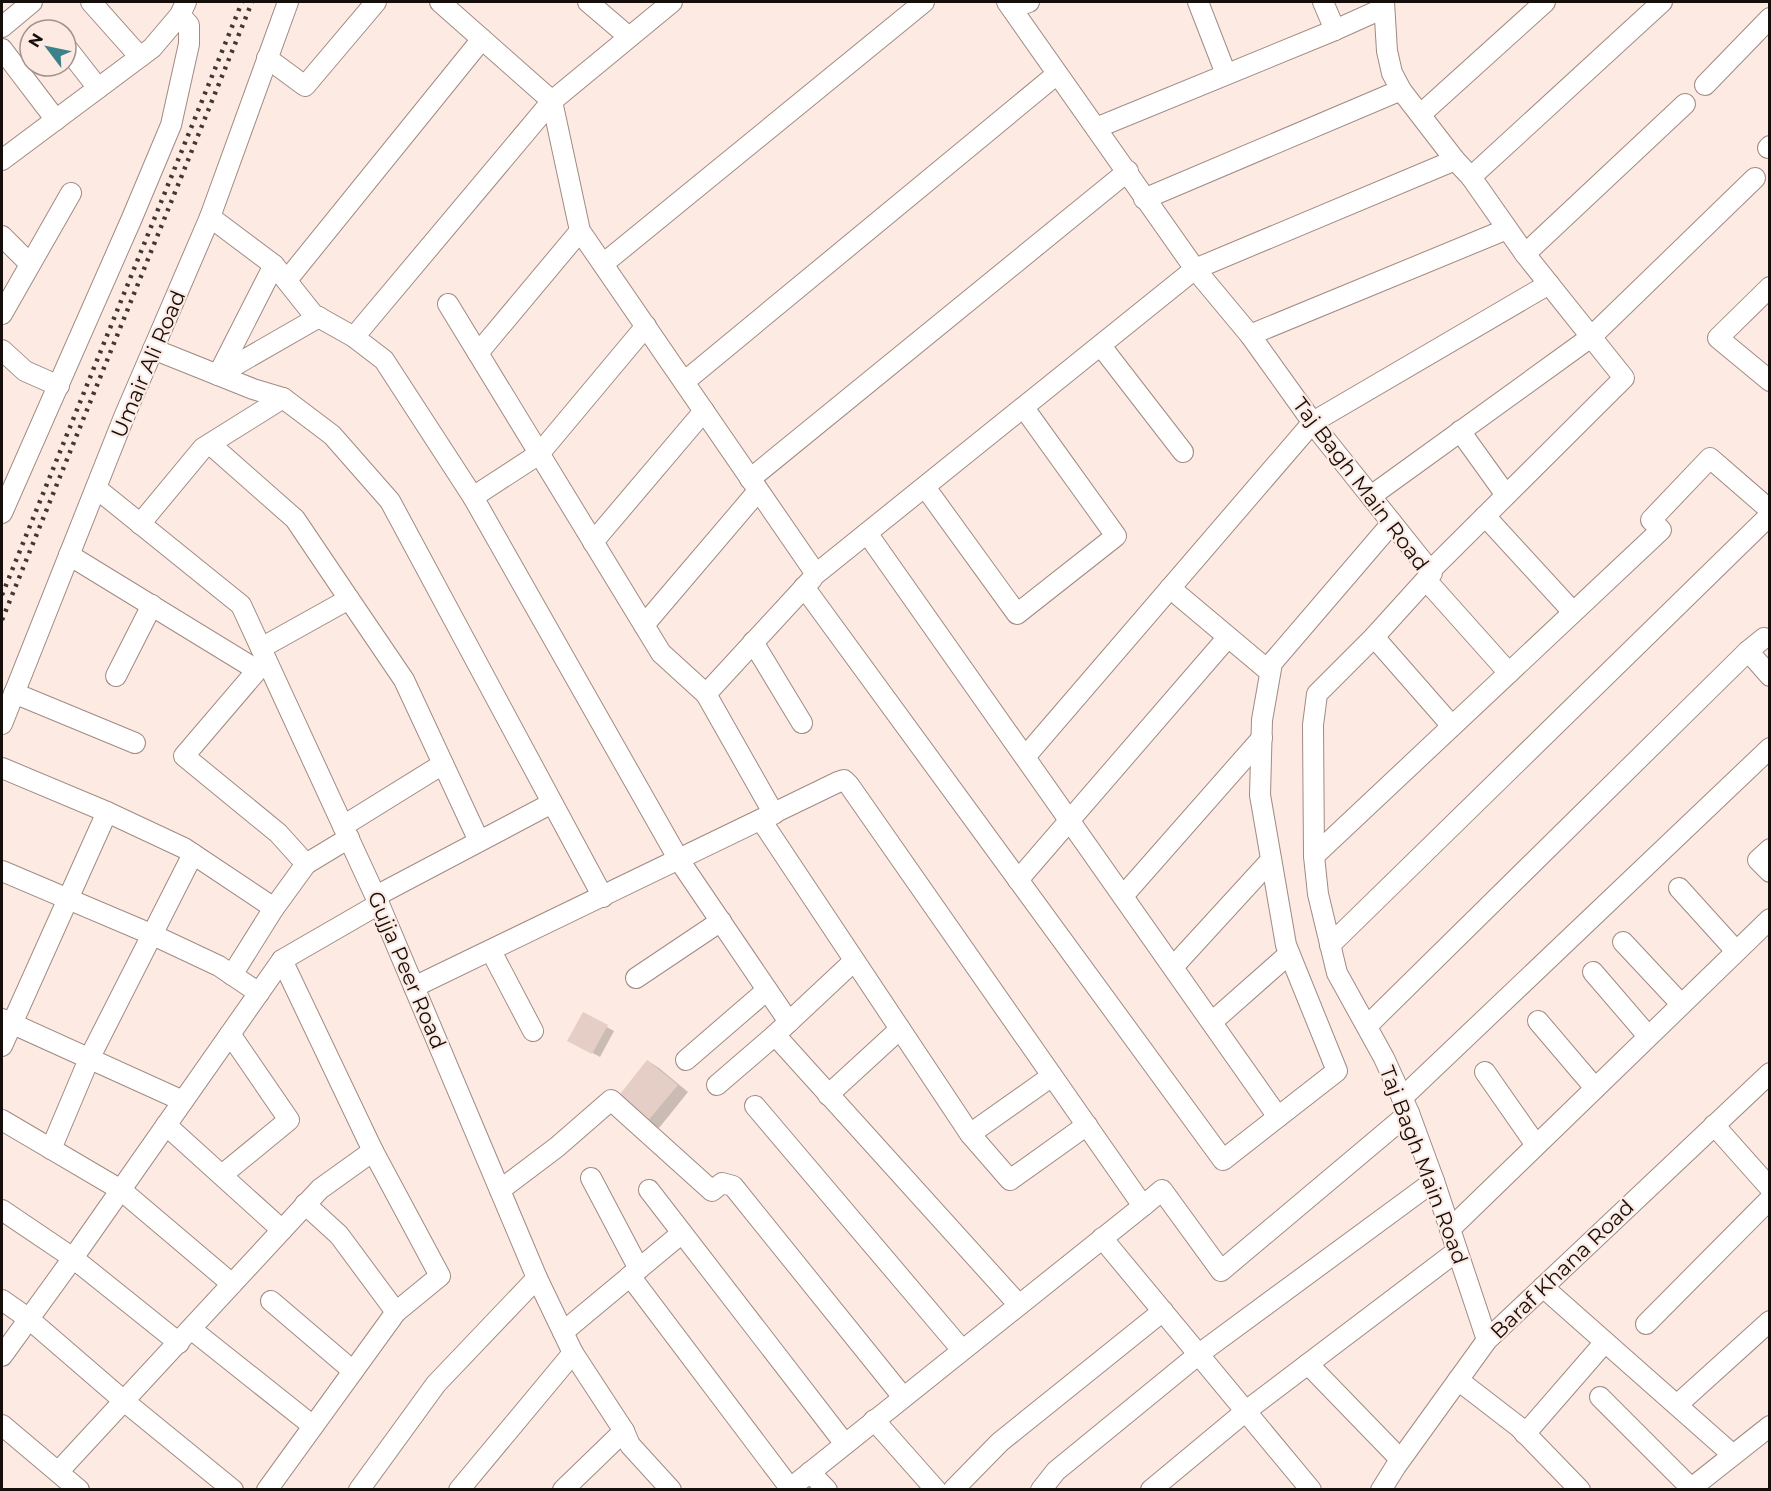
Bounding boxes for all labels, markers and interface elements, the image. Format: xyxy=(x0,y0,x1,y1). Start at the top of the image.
north arrow xyxy=(18,18,78,78)
text: N xyxy=(24,30,47,51)
street label: Umair Ali Road xyxy=(106,287,190,441)
street label: Taj Bagh Main Road xyxy=(1288,393,1434,575)
street label: Gujja Peer Road xyxy=(363,887,451,1053)
street label: Taj Bagh Main Road xyxy=(1375,1062,1473,1268)
street label: Baraf Khana Road xyxy=(1485,1194,1639,1344)

